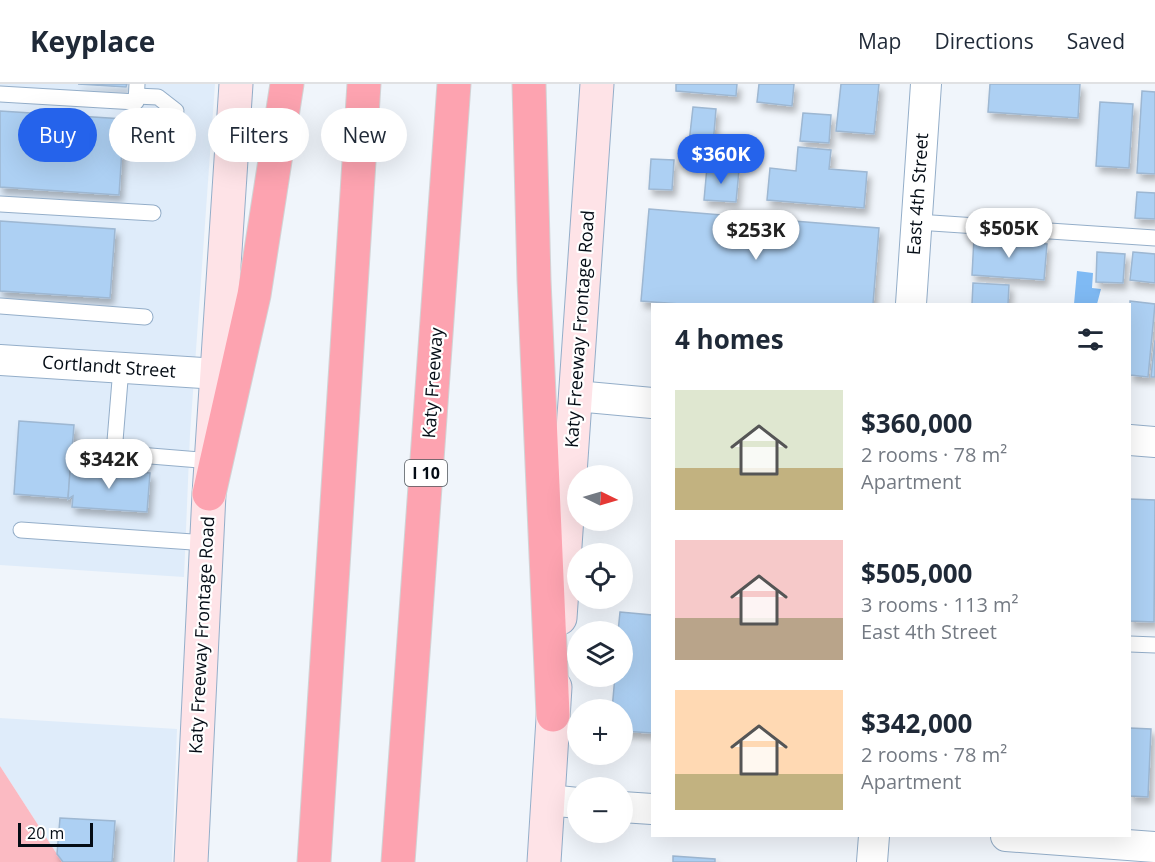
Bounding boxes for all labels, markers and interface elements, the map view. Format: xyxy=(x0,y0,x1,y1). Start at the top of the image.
text: Keyplace xyxy=(30,22,155,60)
text: Map xyxy=(858,27,901,55)
text: Directions xyxy=(934,27,1034,55)
text: Saved xyxy=(1067,27,1125,55)
chip: Buy xyxy=(18,108,97,162)
chip: Rent xyxy=(109,108,196,162)
chip: Filters xyxy=(208,108,309,162)
chip: New xyxy=(321,108,407,162)
street label: East 4th Street xyxy=(901,132,933,256)
pin: $360K xyxy=(679,134,763,185)
text: $360K xyxy=(691,140,751,167)
pin: $505K xyxy=(967,208,1051,259)
street label: Katy Freeway Frontage Road xyxy=(559,209,599,449)
pin: $253K xyxy=(714,210,798,261)
text: $505K xyxy=(979,214,1039,241)
text: $253K xyxy=(726,216,786,243)
text: 4 homes xyxy=(675,321,784,357)
icon: filters xyxy=(1074,323,1107,356)
street label: Katy Freeway xyxy=(416,326,448,439)
street label: Cortlandt Street xyxy=(41,349,177,383)
text: $360,000 xyxy=(861,405,972,441)
icon: home xyxy=(723,414,795,486)
pin: $342K xyxy=(67,439,151,490)
text: 2 rooms · 78 m² xyxy=(861,441,1007,468)
text: $342K xyxy=(79,445,139,472)
road number: I 10 xyxy=(405,460,447,486)
north arrow xyxy=(567,465,633,531)
map controls xyxy=(567,465,633,843)
text: Apartment xyxy=(861,468,961,495)
street label: Katy Freeway Frontage Road xyxy=(183,515,219,754)
button: locate xyxy=(567,543,633,609)
text: $505,000 xyxy=(861,555,972,591)
icon: home xyxy=(723,564,795,636)
text: 3 rooms · 113 m² xyxy=(861,591,1019,618)
text: East 4th Street xyxy=(861,618,997,645)
button: layers xyxy=(567,621,633,687)
button: + xyxy=(567,699,633,765)
text: $342,000 xyxy=(861,705,972,741)
icon: home xyxy=(723,714,795,786)
text: 2 rooms · 78 m² xyxy=(861,741,1007,768)
text: Apartment xyxy=(861,768,961,795)
button: − xyxy=(567,777,633,843)
scale bar xyxy=(18,820,93,848)
text: 20 m xyxy=(27,822,64,844)

